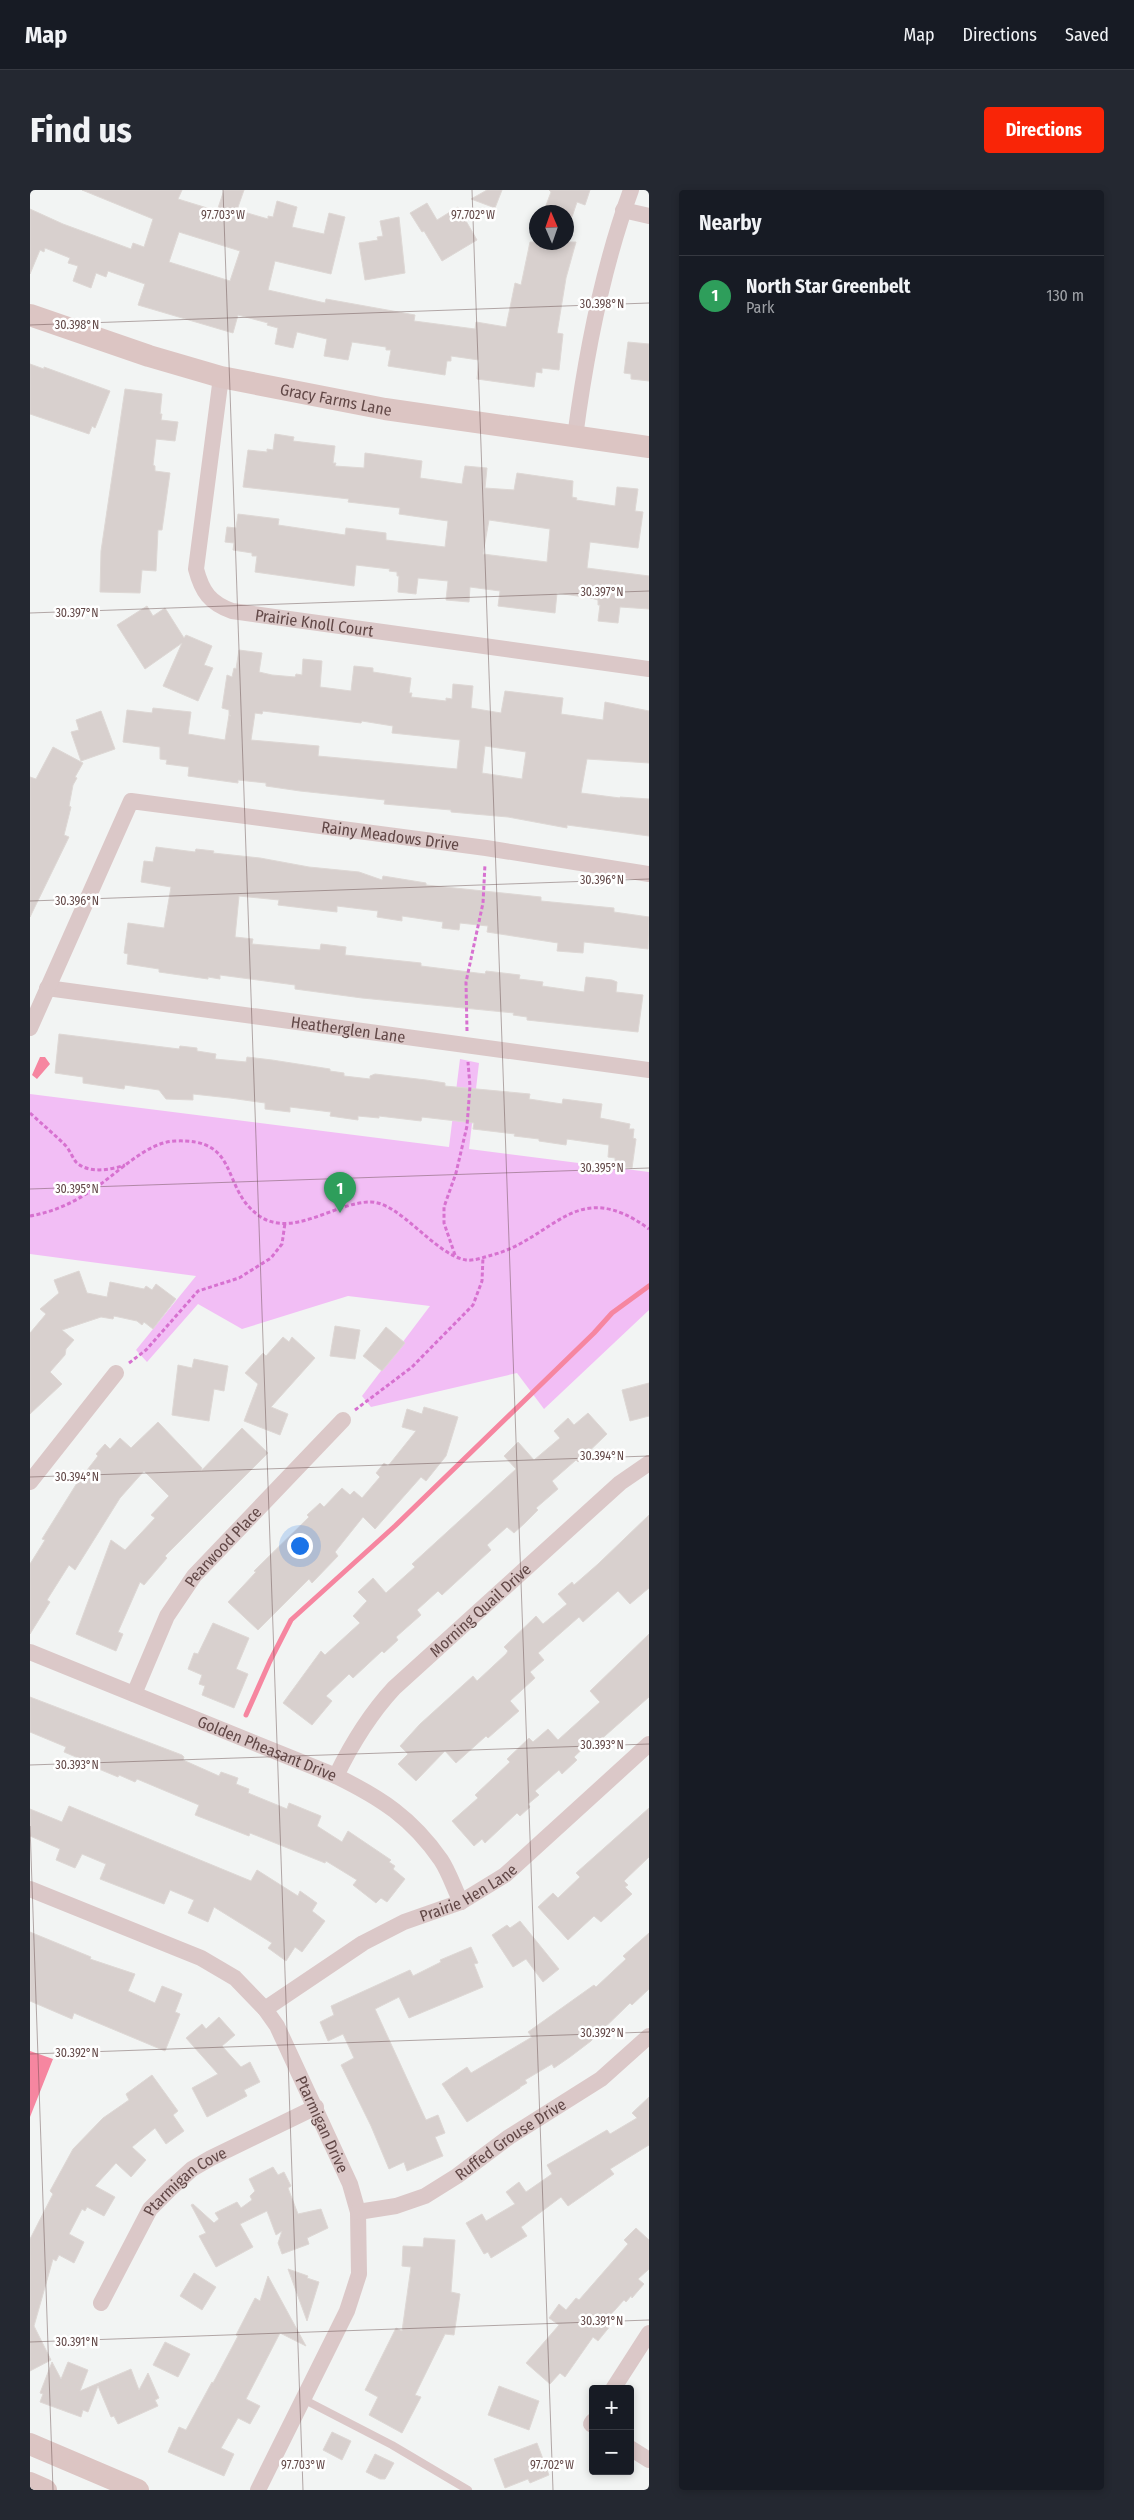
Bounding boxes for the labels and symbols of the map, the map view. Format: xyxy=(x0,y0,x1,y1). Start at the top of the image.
north arrow xyxy=(529,205,574,250)
text: 97.703°W xyxy=(201,208,245,222)
text: 97.702°W xyxy=(451,208,495,222)
text: 30.398°N xyxy=(580,297,624,311)
text: 30.398°N xyxy=(55,318,99,332)
street label: Gracy Farms Lane xyxy=(278,380,393,420)
text: 30.397°N xyxy=(580,585,624,599)
street label: Prairie Knoll Court xyxy=(254,605,375,641)
text: 30.397°N xyxy=(55,606,99,620)
street label: Rainy Meadows Drive xyxy=(320,817,460,854)
text: 30.396°N xyxy=(580,873,624,887)
text: 30.396°N xyxy=(55,894,99,908)
street label: Heatherglen Lane xyxy=(290,1012,407,1047)
text: 30.395°N xyxy=(580,1161,624,1175)
pin: 1 xyxy=(324,1172,356,1213)
text: 30.395°N xyxy=(55,1182,99,1196)
text: 30.394°N xyxy=(580,1449,624,1463)
text: 30.394°N xyxy=(55,1470,99,1484)
street label: Pearwood Place xyxy=(181,1503,265,1590)
your location xyxy=(287,1533,313,1559)
street label: Morning Quail Drive xyxy=(426,1560,535,1661)
street label: Golden Pheasant Drive xyxy=(195,1712,339,1785)
text: 30.393°N xyxy=(580,1738,624,1752)
text: 30.393°N xyxy=(55,1758,99,1772)
street label: Prairie Hen Lane xyxy=(417,1860,521,1926)
text: 30.392°N xyxy=(580,2026,624,2040)
text: 30.392°N xyxy=(55,2046,99,2060)
street label: Ptarmigan Drive xyxy=(291,2073,352,2176)
street label: Ruffed Grouse Drive xyxy=(451,2094,570,2184)
street label: Ptarmigan Cove xyxy=(139,2143,230,2219)
text: 30.391°N xyxy=(581,2314,623,2328)
text: 30.391°N xyxy=(56,2335,98,2349)
text: 97.703°W xyxy=(281,2458,325,2472)
text: 97.702°W xyxy=(530,2458,574,2472)

